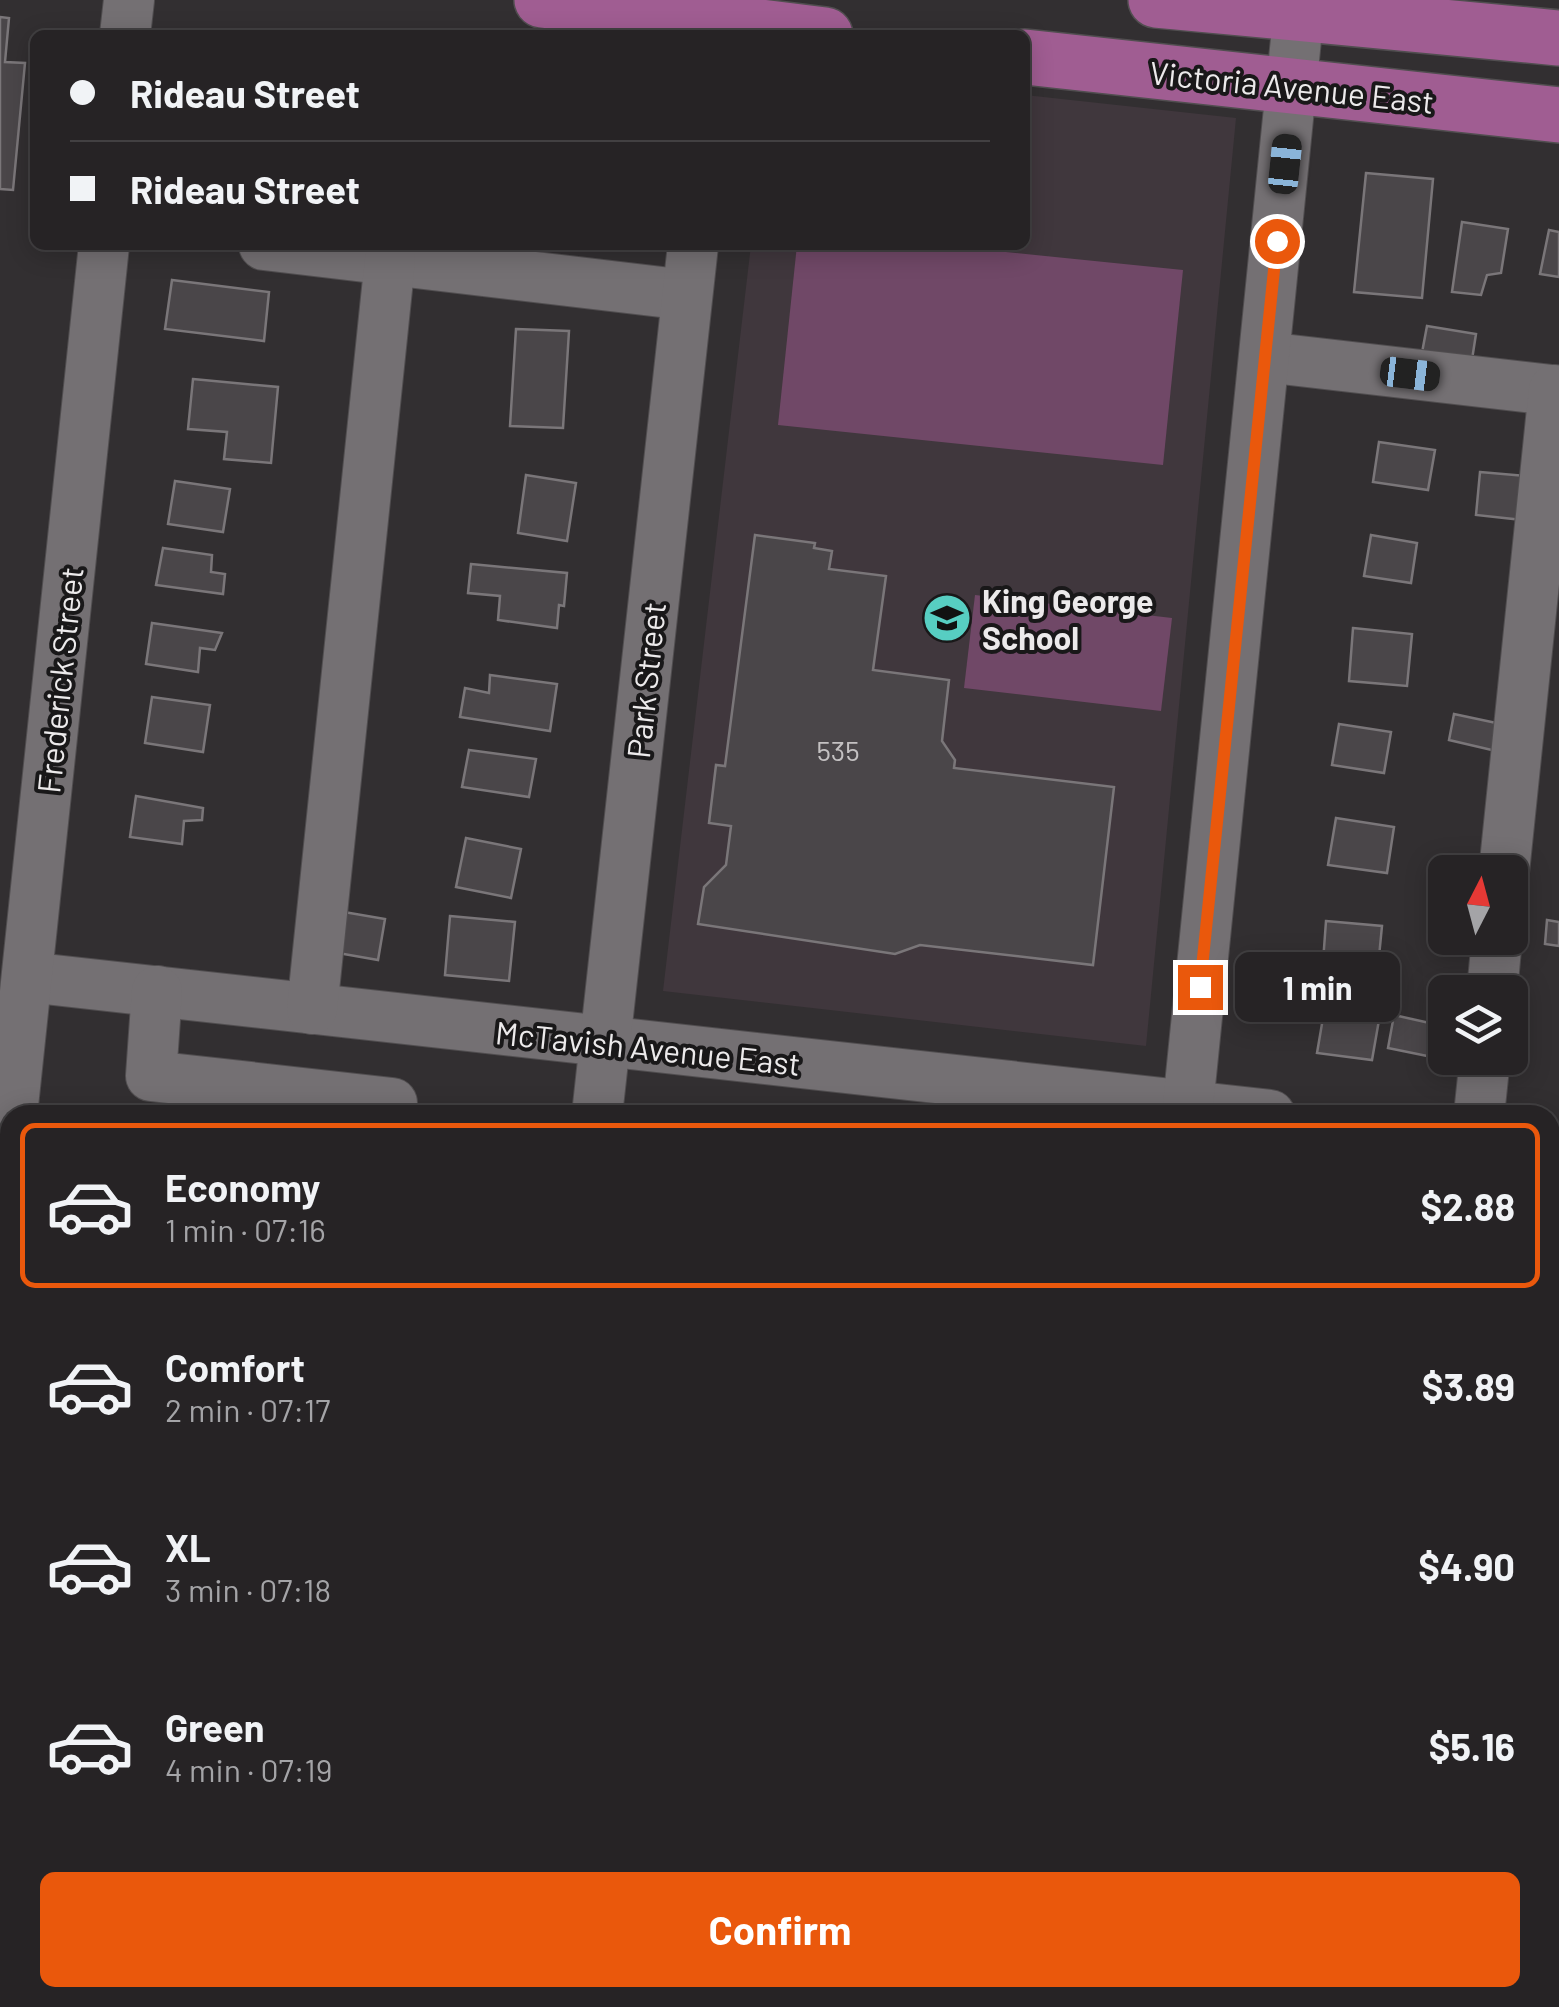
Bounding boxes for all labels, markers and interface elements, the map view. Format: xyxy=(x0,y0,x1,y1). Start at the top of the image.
street label: Victoria Avenue East xyxy=(1148,52,1436,120)
text: Rideau Street xyxy=(130,70,360,116)
car xyxy=(1267,133,1303,195)
text: Rideau Street xyxy=(130,166,360,212)
route start xyxy=(1255,219,1300,264)
car xyxy=(1378,355,1442,393)
street label: Frederick Street xyxy=(28,565,90,795)
place label: King George School xyxy=(982,581,1154,656)
school or university icon: King George School xyxy=(921,592,973,644)
street label: Park Street xyxy=(618,600,672,760)
house number: 535 xyxy=(816,733,860,767)
north arrow xyxy=(1428,855,1528,955)
map controls xyxy=(1428,855,1528,1075)
callout: 1 min xyxy=(1235,952,1400,1022)
route end xyxy=(1178,965,1223,1010)
text: 1 min xyxy=(1282,968,1353,1006)
button: layers xyxy=(1428,975,1528,1075)
street label: McTavish Avenue East xyxy=(494,1012,802,1082)
icon: car xyxy=(45,1161,135,1251)
text: Economy xyxy=(165,1164,320,1210)
text: $2.88 xyxy=(1421,1183,1515,1229)
text: 1 min · 07:16 xyxy=(165,1210,326,1248)
icon: car xyxy=(45,1341,135,1431)
text: Comfort xyxy=(165,1344,305,1390)
text: $3.89 xyxy=(1422,1363,1515,1409)
text: 2 min · 07:17 xyxy=(165,1390,330,1428)
icon: car xyxy=(45,1521,135,1611)
text: XL xyxy=(165,1524,211,1570)
text: $4.90 xyxy=(1418,1543,1515,1589)
text: 3 min · 07:18 xyxy=(165,1570,331,1608)
icon: car xyxy=(45,1701,135,1791)
text: Green xyxy=(165,1704,265,1750)
text: $5.16 xyxy=(1429,1723,1515,1769)
text: 4 min · 07:19 xyxy=(165,1750,332,1788)
button: Confirm xyxy=(40,1872,1520,1987)

